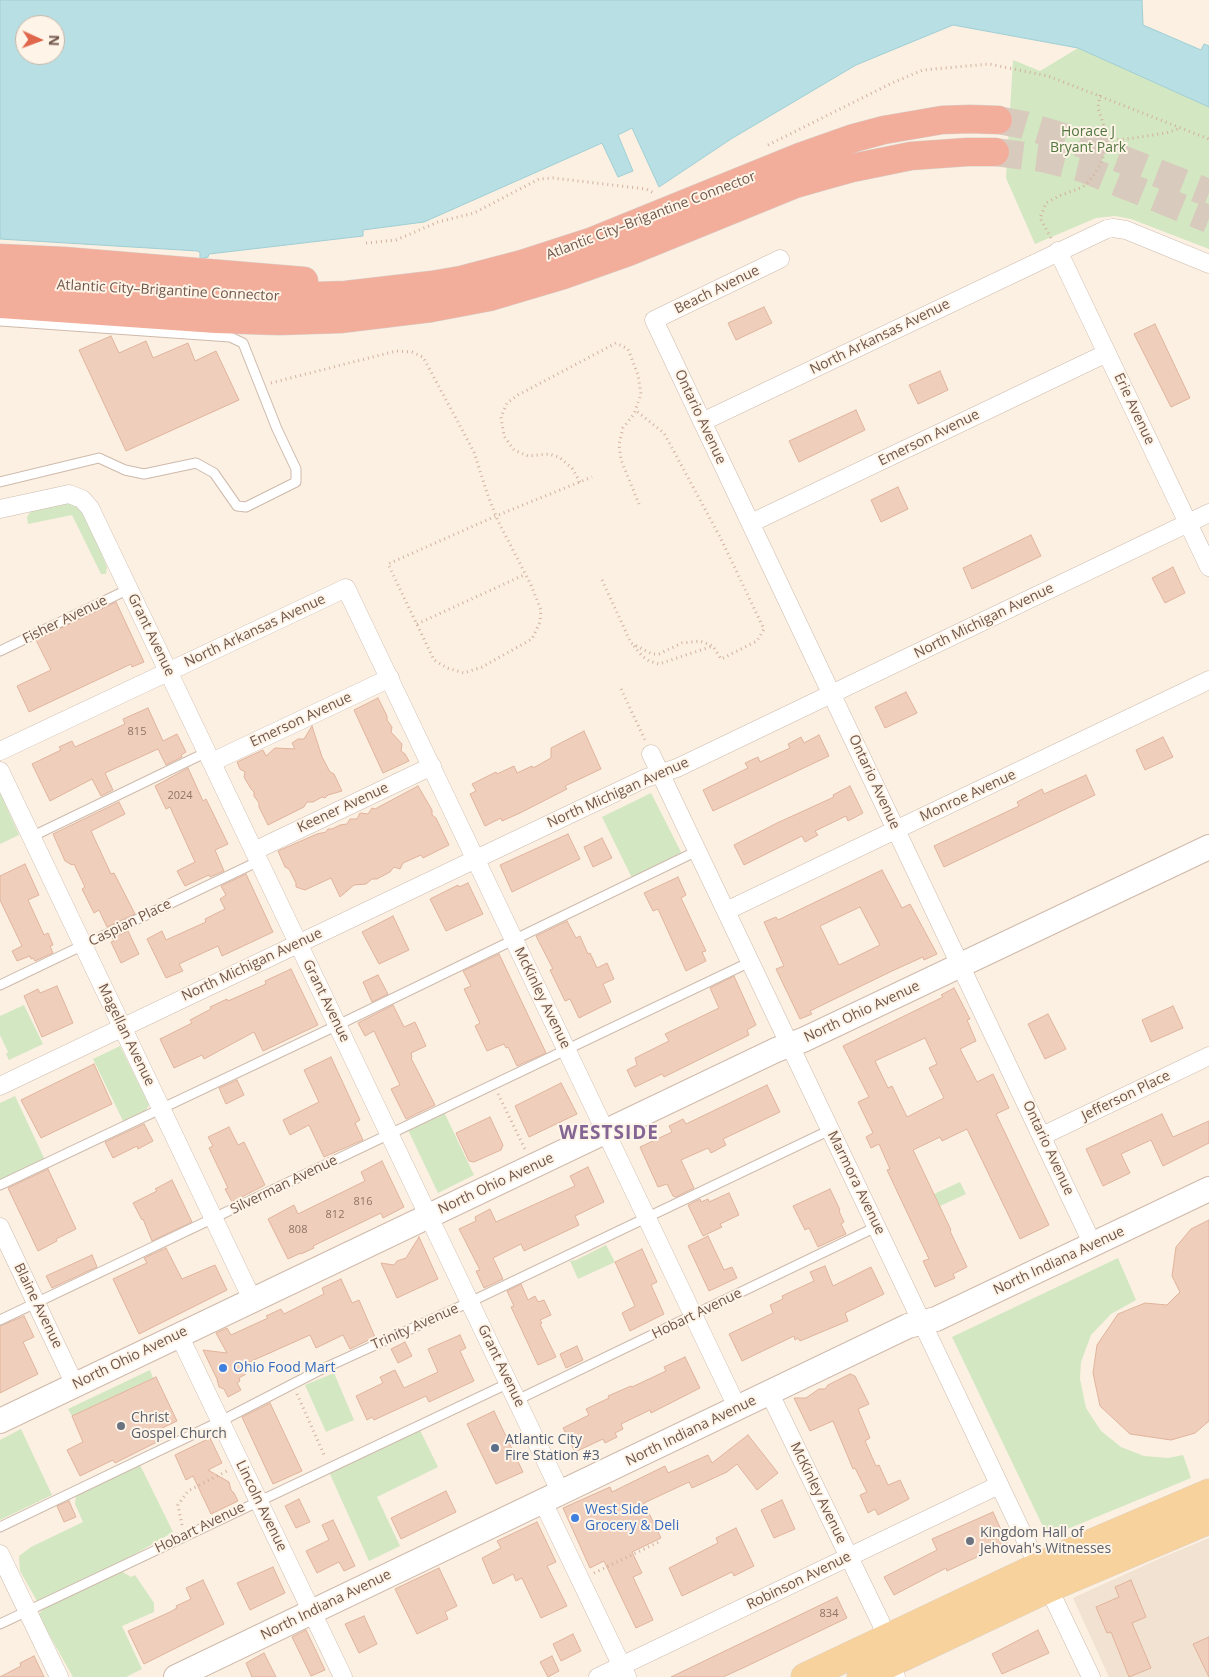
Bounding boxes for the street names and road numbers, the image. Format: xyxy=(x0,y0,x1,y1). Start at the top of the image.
street label: Atlantic City–Brigantine Connector xyxy=(544,168,758,264)
street label: Beach Avenue xyxy=(672,262,762,318)
street label: Atlantic City–Brigantine Connector xyxy=(56,277,280,305)
street label: North Arkansas Avenue xyxy=(807,296,953,378)
street label: Ontario Avenue xyxy=(671,367,729,467)
street label: Erie Avenue xyxy=(1110,370,1158,448)
street label: Emerson Avenue xyxy=(876,406,982,470)
street label: North Michigan Avenue xyxy=(911,580,1057,662)
street label: Grant Avenue xyxy=(124,591,178,679)
street label: North Arkansas Avenue xyxy=(182,591,328,671)
street label: Fisher Avenue xyxy=(20,592,110,648)
street label: Emerson Avenue xyxy=(247,689,355,751)
street label: Ontario Avenue xyxy=(845,732,903,832)
street label: North Michigan Avenue xyxy=(545,754,691,832)
street label: Monroe Avenue xyxy=(917,766,1019,826)
street label: Keener Avenue xyxy=(295,780,391,836)
street label: Caspian Place xyxy=(86,896,174,950)
street label: North Michigan Avenue xyxy=(179,925,325,1005)
street label: McKinley Avenue xyxy=(510,945,574,1051)
street label: Grant Avenue xyxy=(299,957,353,1045)
street label: North Ohio Avenue xyxy=(801,978,923,1046)
street label: Magellan Avenue xyxy=(94,981,158,1089)
street label: Jefferson Place xyxy=(1079,1067,1173,1125)
street label: Ontario Avenue xyxy=(1019,1098,1077,1198)
street label: Marmora Avenue xyxy=(824,1128,888,1238)
street label: North Ohio Avenue xyxy=(435,1150,557,1218)
street label: Silverman Avenue xyxy=(228,1152,340,1218)
street label: North Indiana Avenue xyxy=(991,1223,1127,1299)
street label: Blaine Avenue xyxy=(10,1261,66,1351)
street label: Hobart Avenue xyxy=(649,1285,745,1343)
street label: Trinity Avenue xyxy=(369,1300,461,1354)
street label: Grant Avenue xyxy=(474,1322,528,1410)
street label: North Ohio Avenue xyxy=(70,1323,190,1393)
street label: North Indiana Avenue xyxy=(623,1392,759,1470)
street label: McKinley Avenue xyxy=(786,1440,850,1546)
street label: Lincoln Avenue xyxy=(232,1458,290,1554)
street label: Hobart Avenue xyxy=(152,1499,248,1557)
street label: Robinson Avenue xyxy=(744,1549,854,1613)
street label: North Indiana Avenue xyxy=(258,1566,394,1644)

